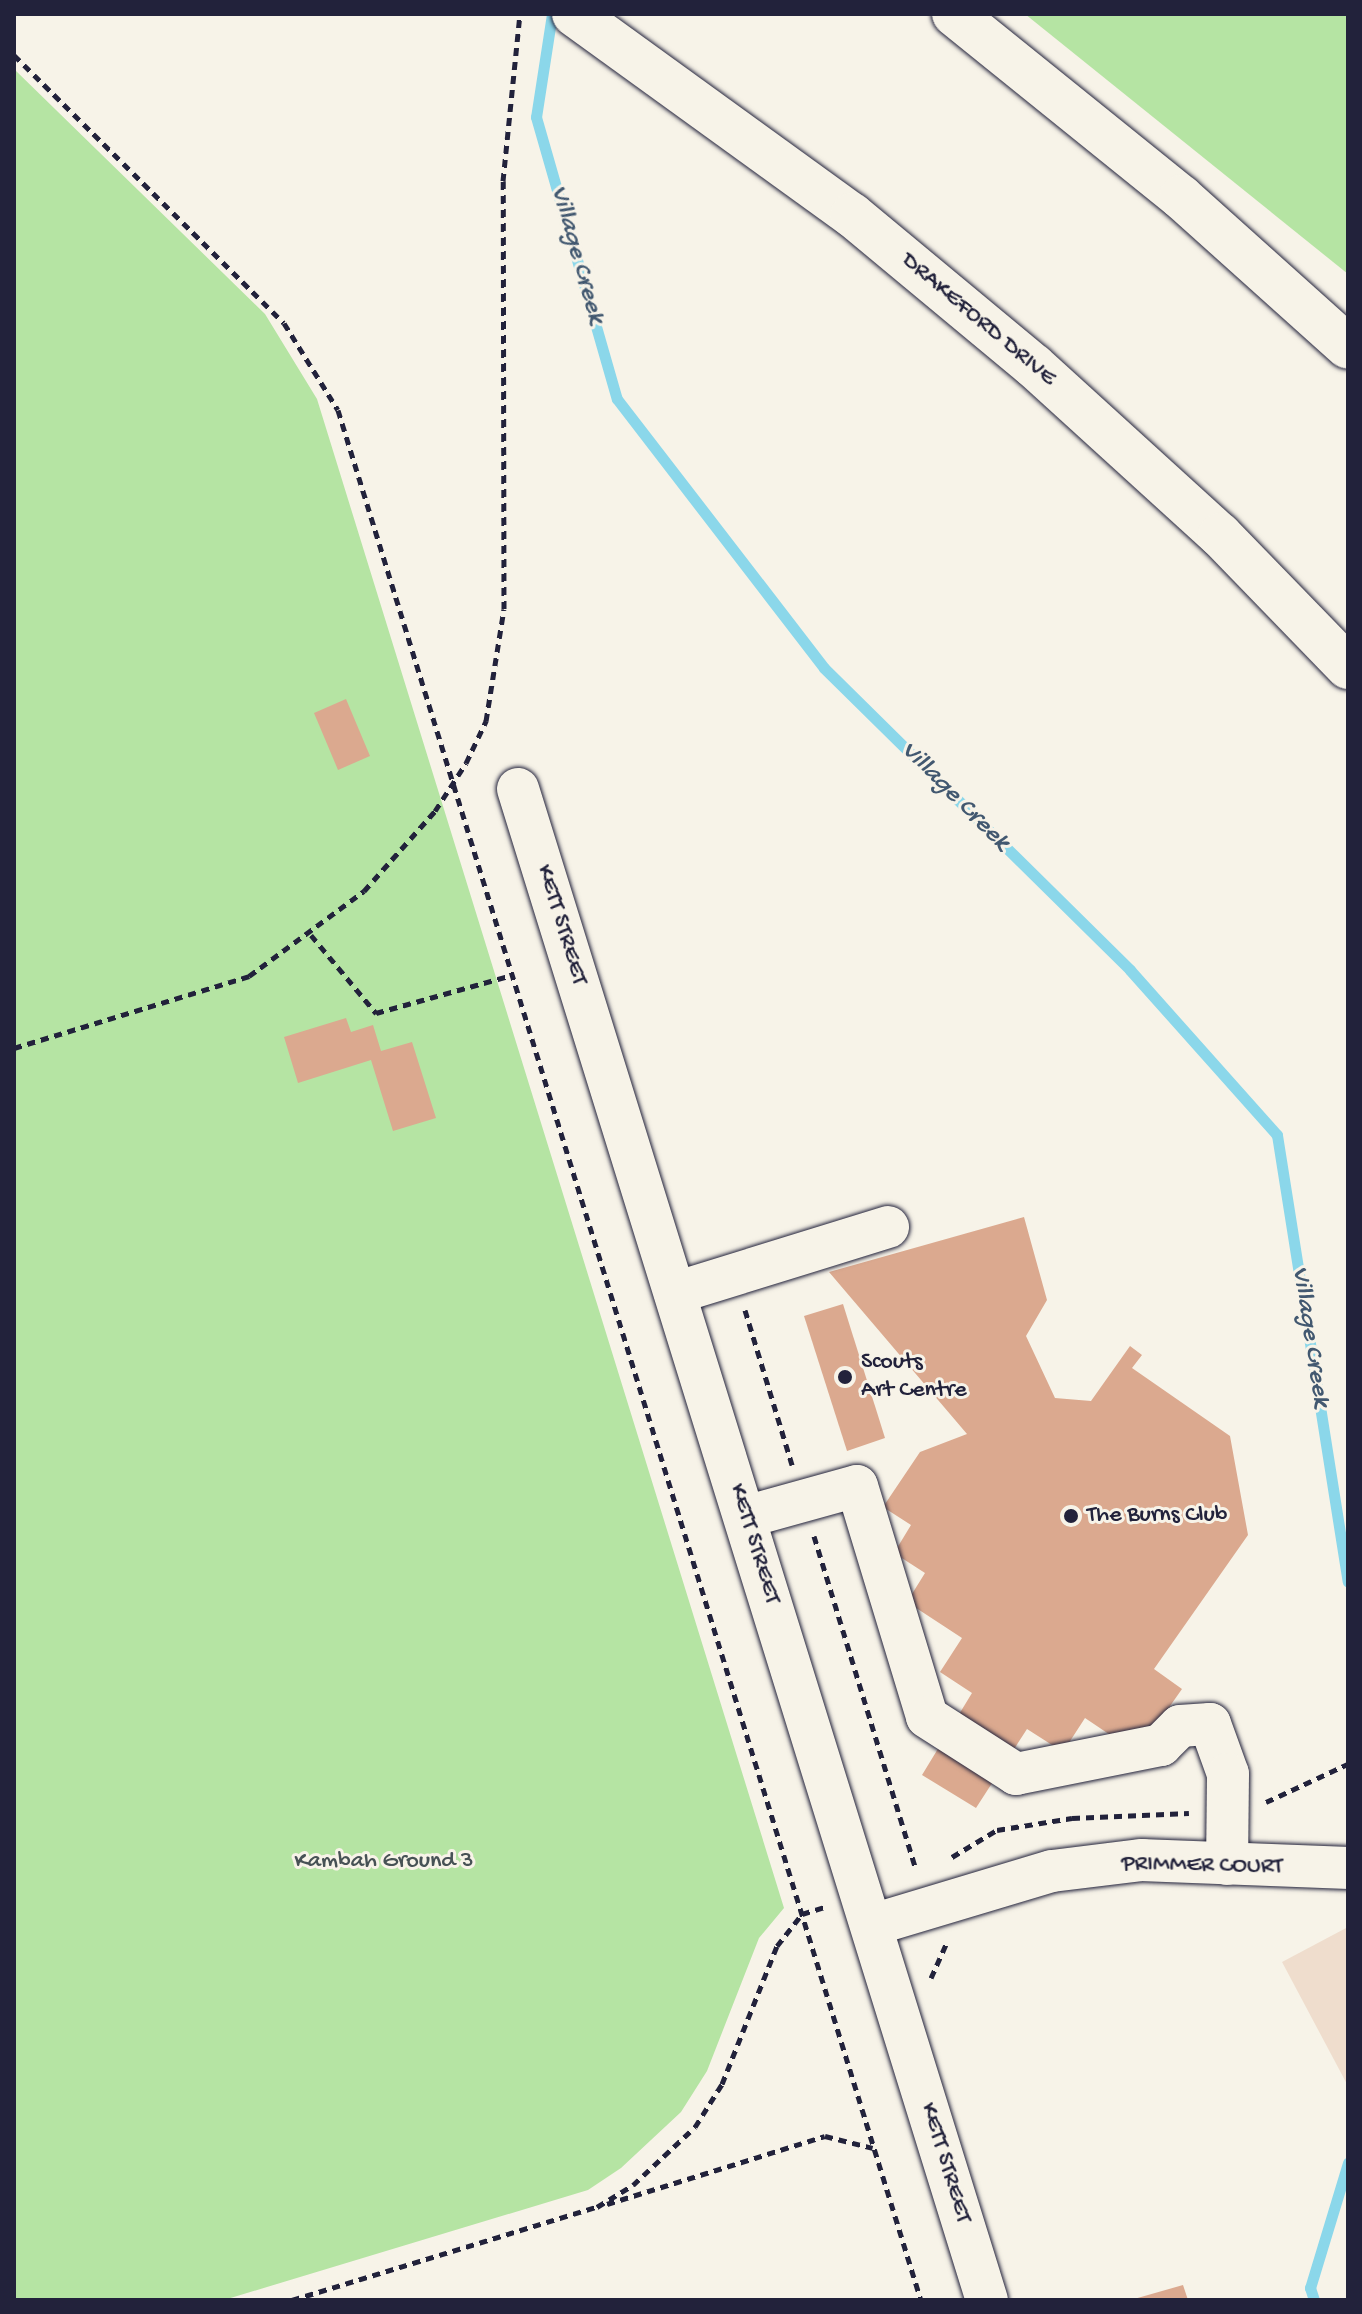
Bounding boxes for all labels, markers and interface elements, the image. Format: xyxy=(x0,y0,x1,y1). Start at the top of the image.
water label: Village Creek xyxy=(541,182,611,328)
street label: DRAKEFORD DRIVE xyxy=(895,247,1061,393)
water label: Village Creek xyxy=(893,736,1015,858)
street label: KETT STREET xyxy=(529,861,593,989)
water label: Village Creek xyxy=(1282,1264,1336,1410)
place label: Scouts Art Centre xyxy=(861,1349,967,1405)
marker: Scouts Art Centre xyxy=(836,1368,854,1386)
street label: KETT STREET xyxy=(722,1480,786,1608)
place label: The Burns Club xyxy=(1087,1502,1227,1530)
marker: The Burns Club xyxy=(1062,1507,1080,1525)
park label: Kambah Ground 3 xyxy=(294,1848,474,1876)
street label: PRIMMER COURT xyxy=(1121,1850,1283,1882)
street label: KETT STREET xyxy=(913,2099,977,2227)

